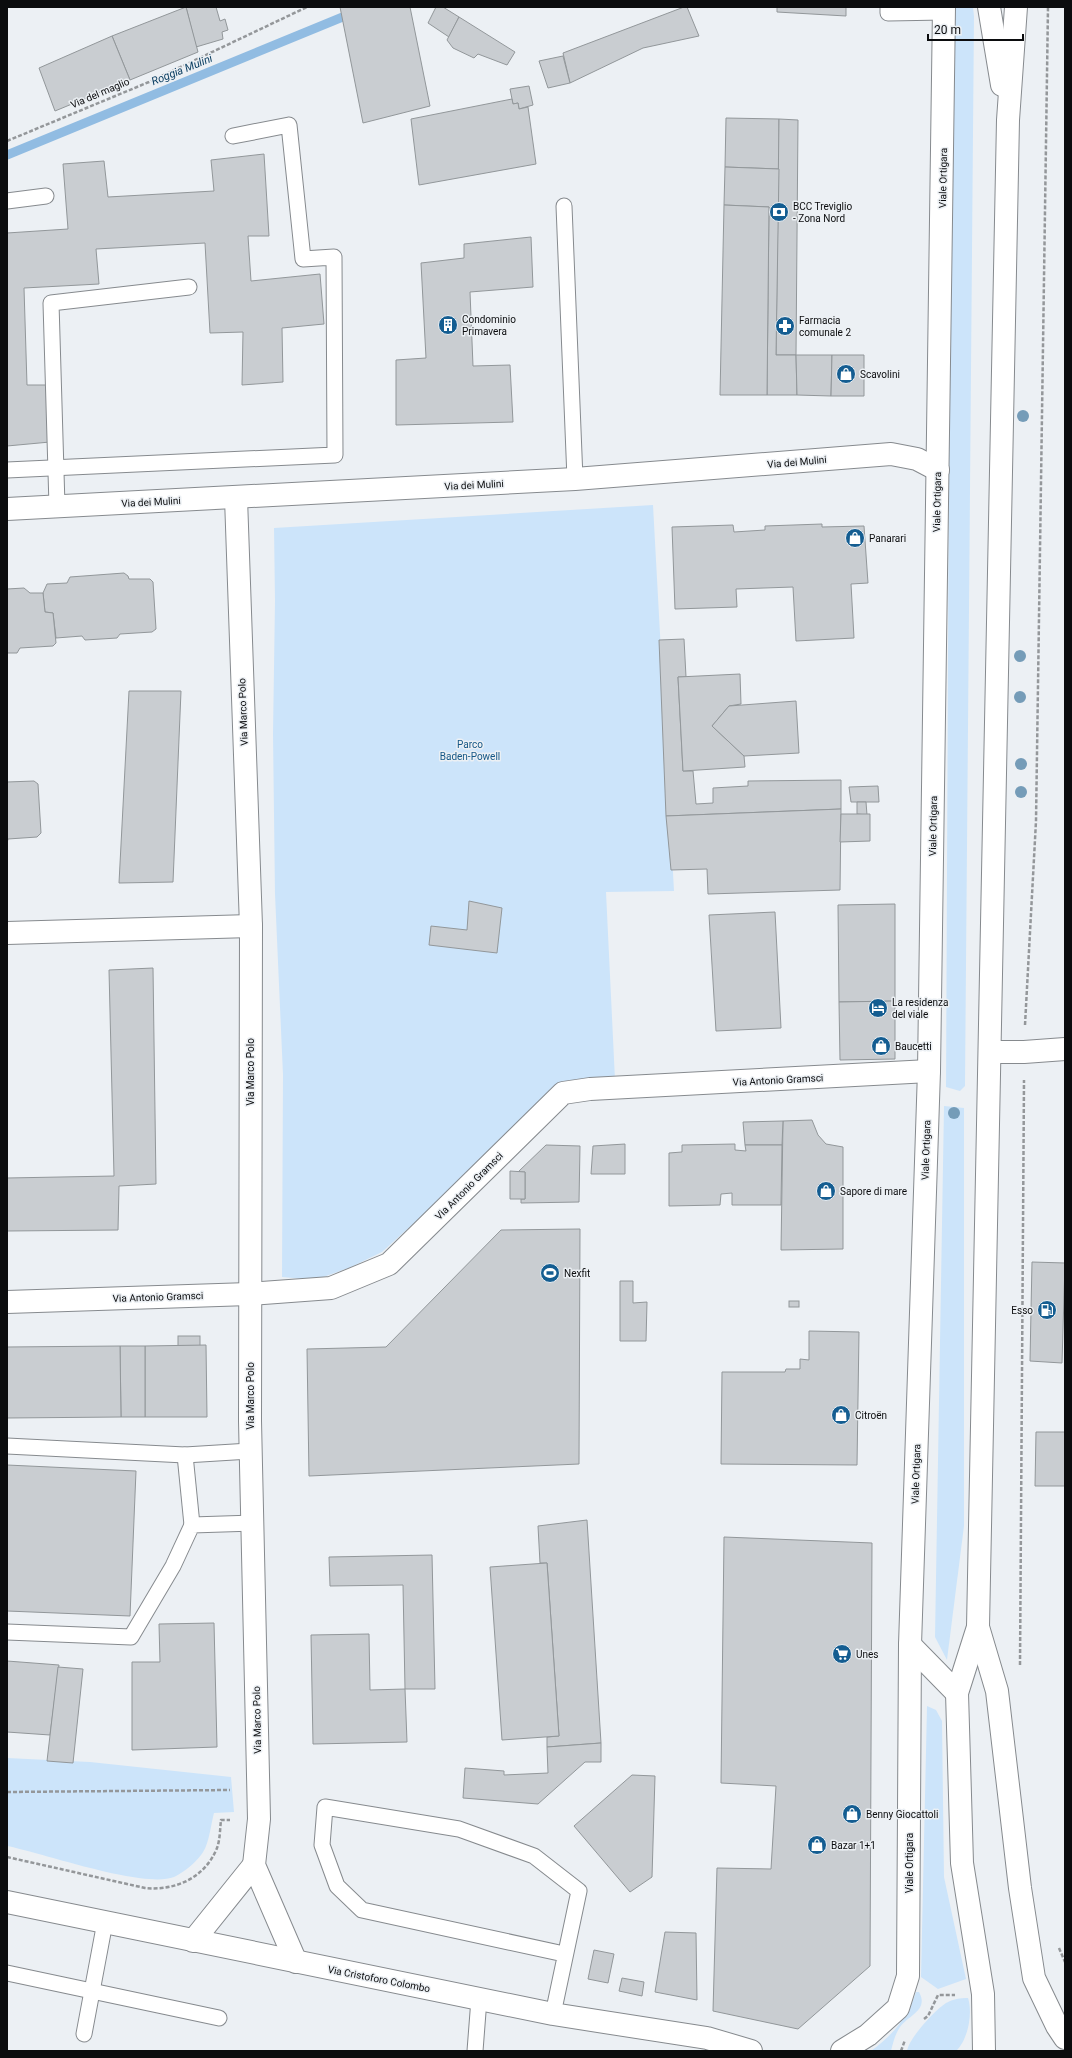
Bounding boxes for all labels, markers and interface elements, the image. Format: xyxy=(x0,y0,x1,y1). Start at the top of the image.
scale bar xyxy=(928,16,1023,42)
text: 20 m xyxy=(934,23,961,37)
water label: Roggia Mulini xyxy=(150,52,215,88)
street label: Via del maglio xyxy=(69,76,131,110)
street label: Viale Ortigara xyxy=(937,148,949,208)
bank icon: BCC Treviglio - Zona Nord xyxy=(768,201,790,223)
place label: BCC Treviglio - Zona Nord xyxy=(793,201,852,224)
building icon: Condominio Primavera xyxy=(437,314,459,336)
place label: Condominio Primavera xyxy=(462,314,516,337)
pharmacy icon: Farmacia comunale 2 xyxy=(774,315,796,337)
place label: Farmacia comunale 2 xyxy=(799,315,851,338)
shop icon: Scavolini xyxy=(835,363,857,385)
place label: Scavolini xyxy=(860,369,900,380)
street label: Via dei Mulini xyxy=(767,454,827,470)
street label: Viale Ortigara xyxy=(931,472,943,532)
street label: Via dei Mulini xyxy=(444,478,504,492)
street label: Via dei Mulini xyxy=(121,495,181,509)
shop icon: Panarari xyxy=(844,527,866,549)
place label: Panarari xyxy=(869,533,906,544)
street label: Via Marco Polo xyxy=(236,678,250,746)
park label: Parco Baden-Powell xyxy=(440,739,500,762)
street label: Viale Ortigara xyxy=(927,796,939,856)
hotel icon: La residenza del viale xyxy=(867,997,889,1019)
place label: La residenza del viale xyxy=(892,997,948,1020)
shop icon: Baucetti xyxy=(870,1035,892,1057)
street label: Via Marco Polo xyxy=(245,1038,256,1106)
place label: Baucetti xyxy=(895,1041,932,1052)
street label: Via Antonio Gramsci xyxy=(732,1072,824,1088)
street label: Viale Ortigara xyxy=(919,1120,933,1180)
street label: Via Antonio Gramsci xyxy=(433,1150,505,1222)
shop icon: Sapore di mare xyxy=(815,1180,837,1202)
place label: Sapore di mare xyxy=(840,1186,907,1197)
sports icon: Nexfit xyxy=(539,1262,561,1284)
place label: Nexfit xyxy=(564,1268,590,1279)
street label: Via Antonio Gramsci xyxy=(112,1290,204,1304)
fuel station icon: Esso xyxy=(1036,1299,1058,1321)
place label: Esso xyxy=(1011,1305,1033,1316)
street label: Via Marco Polo xyxy=(245,1362,256,1430)
shop icon: Citroën xyxy=(830,1404,852,1426)
place label: Citroën xyxy=(855,1410,887,1421)
street label: Viale Ortigara xyxy=(909,1444,923,1504)
supermarket icon: Unes xyxy=(831,1643,853,1665)
place label: Unes xyxy=(856,1649,878,1660)
street label: Via Marco Polo xyxy=(251,1686,263,1754)
shop icon: Benny Giocattoli xyxy=(841,1803,863,1825)
place label: Benny Giocattoli xyxy=(866,1809,938,1820)
street label: Viale Ortigara xyxy=(904,1833,915,1893)
shop icon: Bazar 1+1 xyxy=(806,1834,828,1856)
place label: Bazar 1+1 xyxy=(831,1840,876,1851)
street label: Via Cristoforo Colombo xyxy=(327,1964,431,1994)

